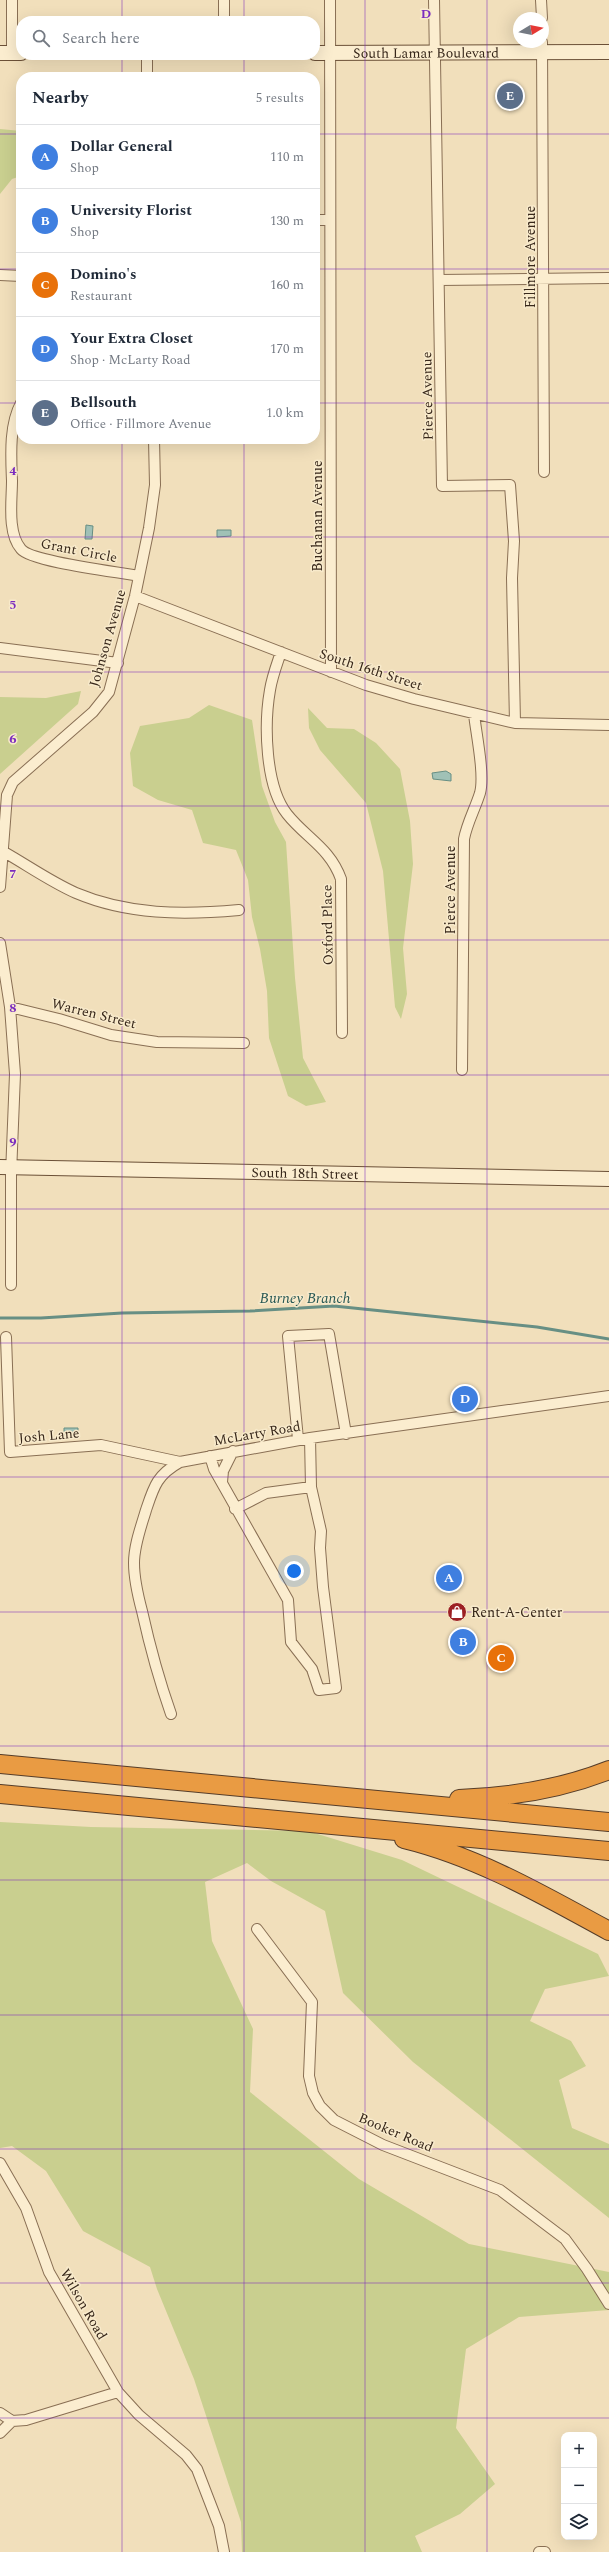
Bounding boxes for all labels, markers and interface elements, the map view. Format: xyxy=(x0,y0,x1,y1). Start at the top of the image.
text: D xyxy=(421,4,431,24)
north arrow xyxy=(513,12,549,48)
search box xyxy=(16,16,320,60)
icon: search xyxy=(30,27,52,49)
text: Search here xyxy=(62,27,140,50)
street label: South Lamar Boulevard xyxy=(353,42,499,64)
pin: E xyxy=(497,81,523,111)
text: Nearby xyxy=(32,85,88,111)
text: 5 results xyxy=(256,88,304,108)
text: Dollar General xyxy=(70,135,173,158)
text: A xyxy=(40,147,50,167)
text: 110 m xyxy=(270,147,304,167)
text: Shop xyxy=(70,158,99,178)
text: University Florist xyxy=(70,199,192,222)
street label: Fillmore Avenue xyxy=(520,205,541,308)
text: B xyxy=(40,211,50,231)
text: 130 m xyxy=(270,211,304,231)
text: Shop xyxy=(70,222,99,242)
text: Domino's xyxy=(70,263,137,286)
text: C xyxy=(40,275,50,295)
text: 160 m xyxy=(270,275,304,295)
text: Restaurant xyxy=(70,286,132,306)
text: Your Extra Closet xyxy=(70,327,193,350)
text: D xyxy=(40,339,50,359)
text: 170 m xyxy=(270,339,304,359)
text: Shop · McLarty Road xyxy=(70,350,190,370)
street label: Pierce Avenue xyxy=(416,351,439,441)
text: Bellsouth xyxy=(70,391,137,414)
text: E xyxy=(41,403,49,423)
text: 1.0 km xyxy=(266,403,304,423)
text: Office · Fillmore Avenue xyxy=(70,414,211,434)
street label: Buchanan Avenue xyxy=(307,460,328,572)
text: 4 xyxy=(9,461,17,481)
street label: Grant Circle xyxy=(39,533,119,568)
street label: Johnson Avenue xyxy=(84,587,131,689)
text: 5 xyxy=(9,595,17,615)
street label: South 16th Street xyxy=(317,643,425,696)
text: 6 xyxy=(9,729,17,749)
street label: Pierce Avenue xyxy=(440,845,461,934)
text: 7 xyxy=(9,864,17,884)
street label: Oxford Place xyxy=(316,884,339,966)
street label: Warren Street xyxy=(49,993,138,1034)
text: 8 xyxy=(9,998,17,1018)
text: 9 xyxy=(9,1132,17,1152)
street label: South 18th Street xyxy=(251,1162,359,1185)
water label: Burney Branch xyxy=(260,1287,351,1310)
pin: D xyxy=(452,1384,478,1414)
street label: McLarty Road xyxy=(212,1415,302,1451)
street label: Josh Lane xyxy=(18,1422,81,1449)
your location xyxy=(284,1561,304,1581)
pin: A xyxy=(436,1563,462,1593)
shop icon: Rent-A-Center xyxy=(446,1601,468,1623)
place label: Rent-A-Center xyxy=(471,1602,563,1623)
pin: B xyxy=(450,1627,476,1657)
pin: C xyxy=(488,1643,514,1673)
street label: Booker Road xyxy=(355,2107,437,2158)
street label: Wilson Road xyxy=(55,2265,112,2344)
map controls xyxy=(561,2432,597,2540)
button: + xyxy=(561,2432,597,2468)
button: − xyxy=(561,2468,597,2504)
button: layers xyxy=(561,2504,597,2540)

